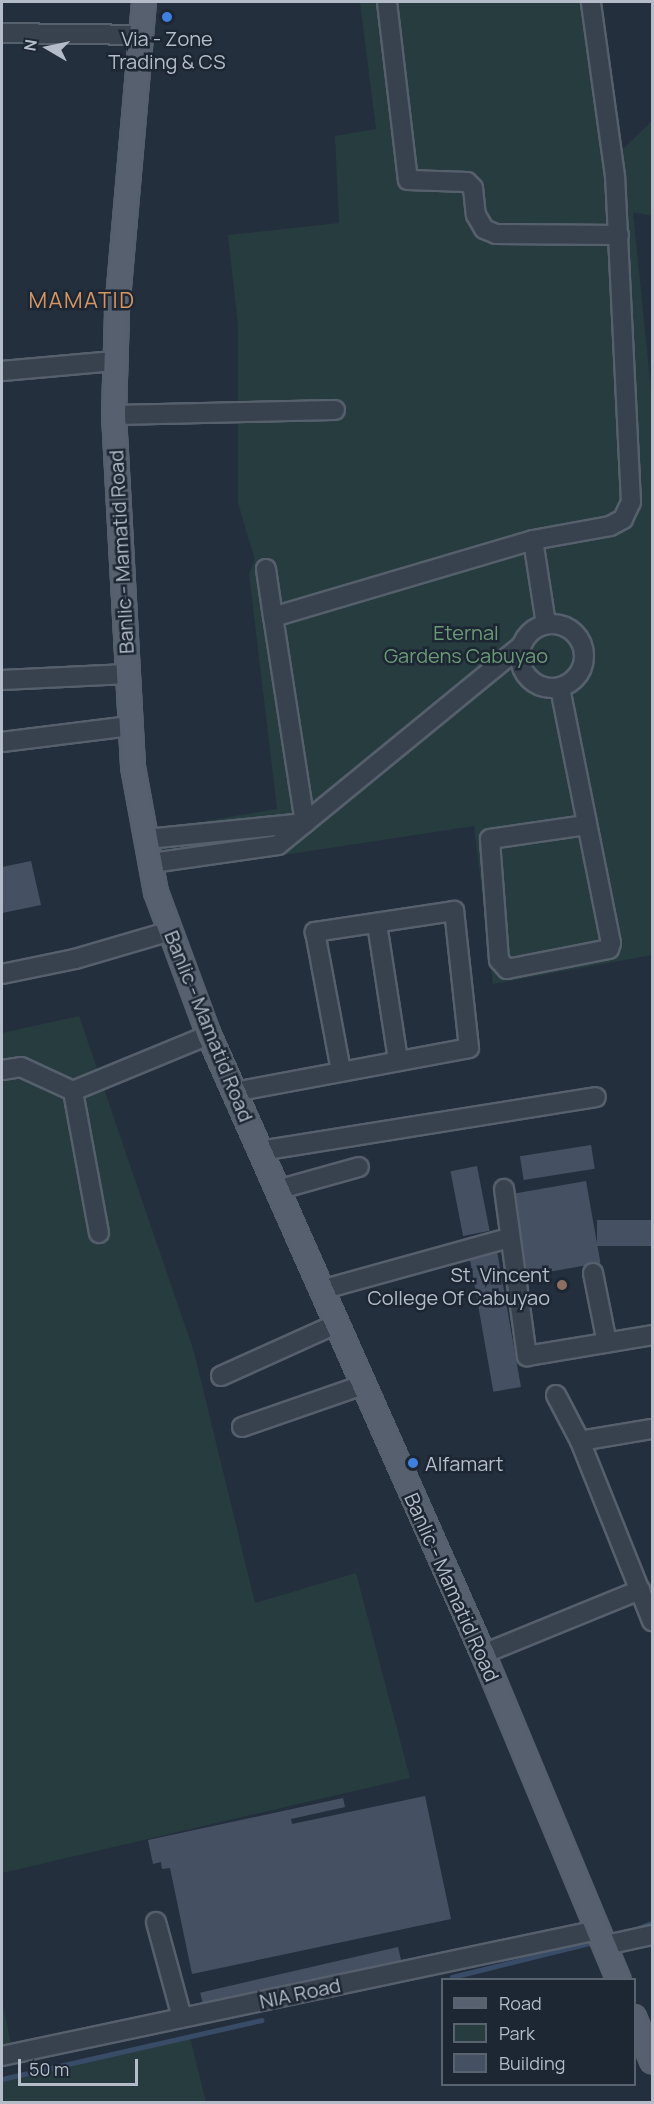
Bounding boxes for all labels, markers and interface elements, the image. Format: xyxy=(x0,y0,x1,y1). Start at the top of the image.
marker: Via - Zone Trading & CS xyxy=(160,10,174,24)
north arrow xyxy=(18,18,78,78)
place label: Via - Zone Trading & CS xyxy=(108,27,226,74)
text: N xyxy=(18,38,42,53)
district label: MAMATID xyxy=(28,288,136,314)
street label: Banlic - Mamatid Road xyxy=(104,450,138,654)
park label: Eternal Gardens Cabuyao xyxy=(384,620,548,667)
street label: Banlic - Mamatid Road xyxy=(160,927,258,1125)
place label: St. Vincent College Of Cabuyao xyxy=(368,1262,550,1309)
marker: St. Vincent College Of Cabuyao xyxy=(555,1278,569,1292)
place label: Alfamart xyxy=(425,1451,504,1475)
marker: Alfamart xyxy=(406,1456,420,1470)
street label: Banlic - Mamatid Road xyxy=(400,1489,504,1685)
street label: NIA Road xyxy=(257,1973,343,2013)
legend xyxy=(441,1978,636,2086)
text: Road xyxy=(499,1991,542,2015)
text: Park xyxy=(499,2021,535,2045)
scale bar xyxy=(21,2047,141,2085)
text: Building xyxy=(499,2051,565,2075)
text: 50 m xyxy=(29,2057,69,2081)

